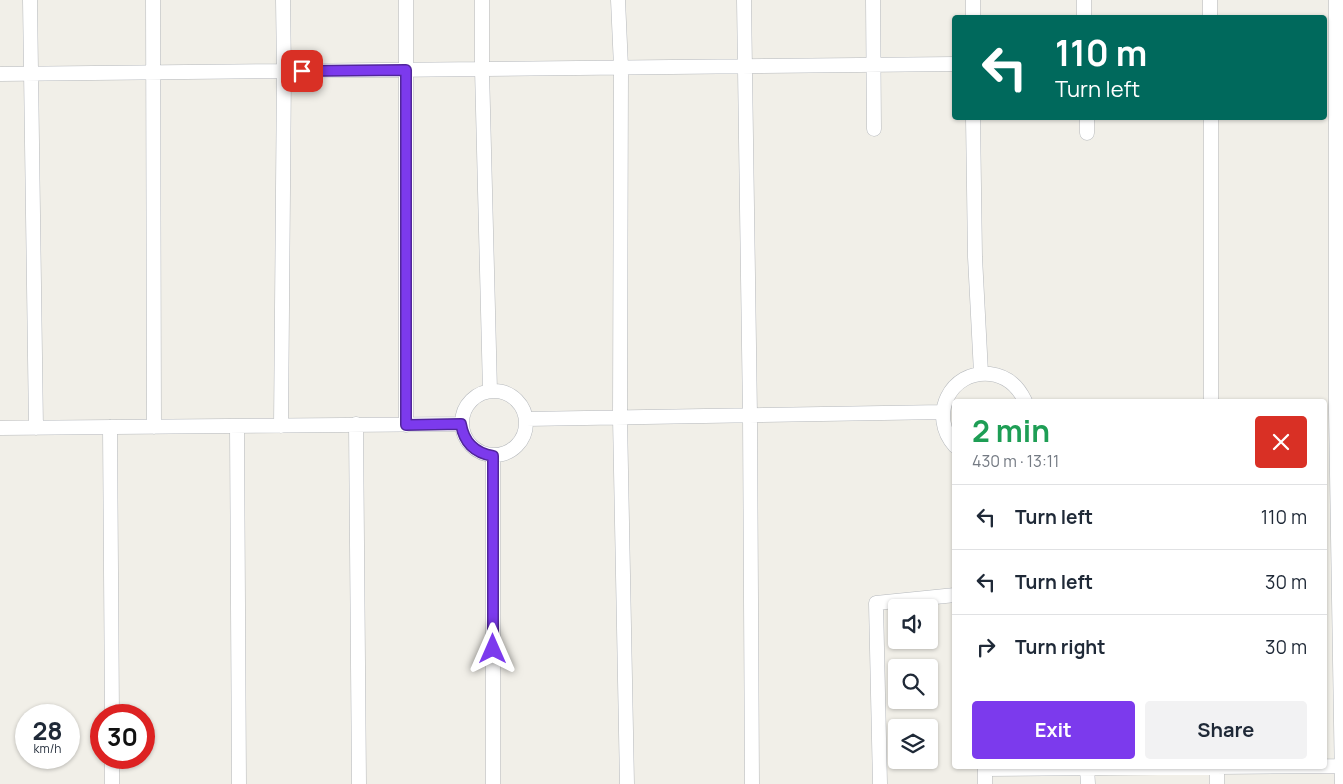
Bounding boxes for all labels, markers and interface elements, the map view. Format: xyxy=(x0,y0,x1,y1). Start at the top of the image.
text: 110 m xyxy=(1055,29,1147,77)
icon: left xyxy=(972,35,1037,100)
pin xyxy=(281,50,323,92)
icon: arrive xyxy=(288,57,316,85)
text: Turn left xyxy=(1055,74,1140,104)
text: 2 min xyxy=(972,410,1050,451)
button: close xyxy=(1255,416,1307,468)
text: 430 m · 13:11 xyxy=(972,450,1059,472)
icon: left xyxy=(972,503,1000,531)
text: Turn left xyxy=(1015,504,1093,530)
text: 110 m xyxy=(1261,504,1307,530)
icon: left xyxy=(972,568,1000,596)
text: Turn left xyxy=(1015,569,1093,595)
text: 30 m xyxy=(1265,569,1307,595)
map controls xyxy=(888,599,938,769)
button: sound xyxy=(888,599,938,649)
position arrow xyxy=(466,622,518,674)
icon: right xyxy=(972,633,1000,661)
text: Turn right xyxy=(1015,634,1105,660)
text: 30 m xyxy=(1265,634,1307,660)
button: search xyxy=(888,659,938,709)
button: Exit xyxy=(972,701,1135,759)
button: Share xyxy=(1145,701,1307,759)
speed limit sign: 30 xyxy=(90,704,155,769)
text: 28 xyxy=(32,713,63,748)
button: layers xyxy=(888,719,938,769)
text: km/h xyxy=(34,740,61,757)

